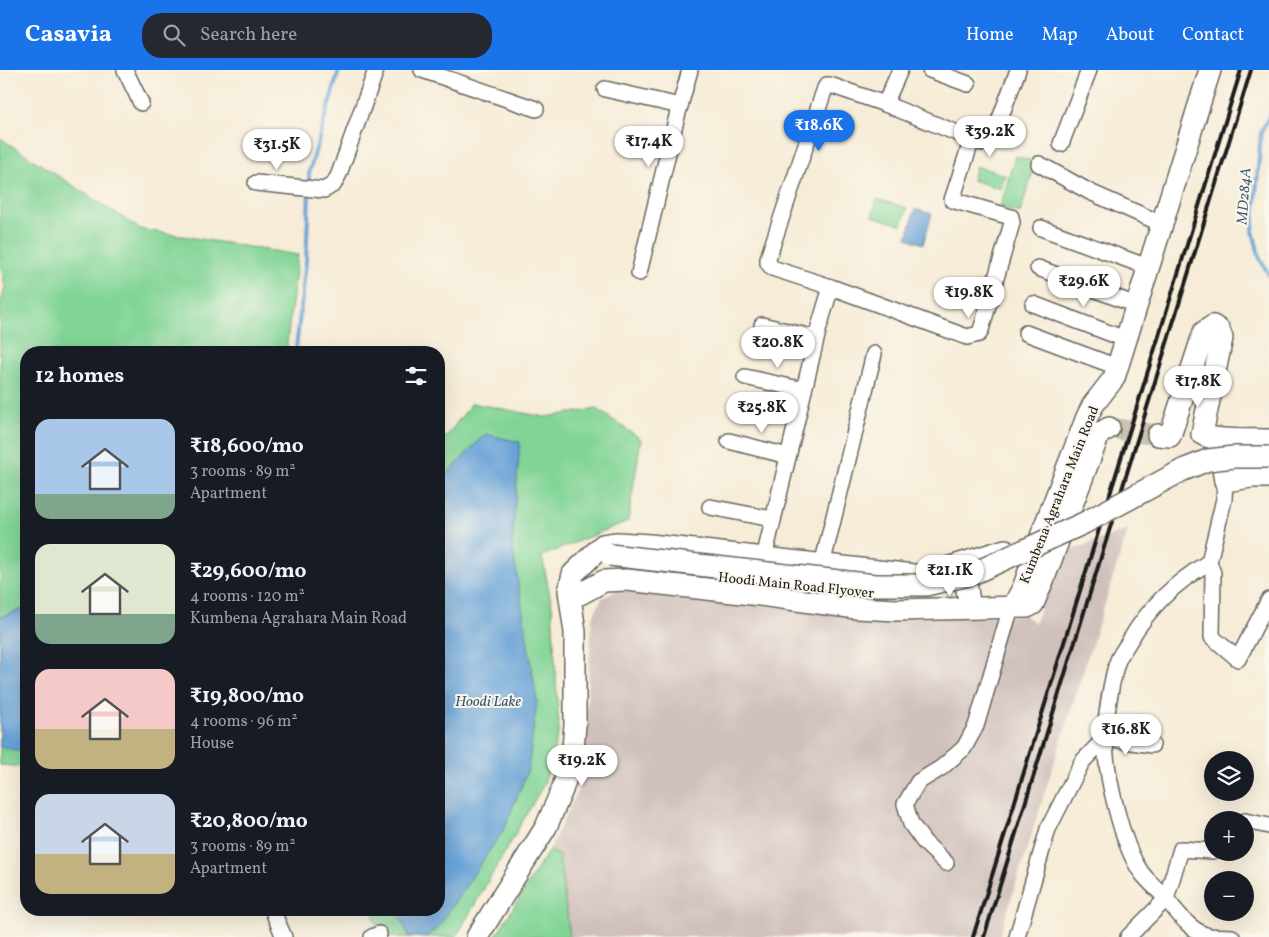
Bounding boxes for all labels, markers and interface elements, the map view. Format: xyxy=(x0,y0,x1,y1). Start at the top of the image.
search box xyxy=(142,13,492,58)
text: Casavia xyxy=(25,18,112,52)
icon: search xyxy=(160,21,188,49)
text: Search here xyxy=(200,22,297,48)
text: Home xyxy=(966,23,1014,48)
text: Map xyxy=(1042,23,1078,48)
text: About xyxy=(1106,23,1154,48)
text: Contact xyxy=(1182,23,1244,48)
pin: ₹18.6K xyxy=(778,109,860,152)
text: ₹18.6K xyxy=(795,115,843,137)
pin: ₹39.2K xyxy=(949,116,1031,158)
text: ₹39.2K xyxy=(965,121,1015,143)
pin: ₹17.4K xyxy=(608,126,690,168)
pin: ₹31.5K xyxy=(236,128,318,171)
text: ₹17.4K xyxy=(625,131,673,153)
text: ₹31.5K xyxy=(253,134,301,156)
water label: MD284A xyxy=(1232,167,1257,226)
pin: ₹29.6K xyxy=(1043,266,1125,308)
text: ₹29.6K xyxy=(1059,271,1109,293)
pin: ₹19.8K xyxy=(928,276,1010,319)
text: ₹19.8K xyxy=(945,282,994,304)
pin: ₹20.8K xyxy=(737,326,819,369)
text: ₹20.8K xyxy=(752,332,804,354)
text: 12 homes xyxy=(35,362,124,391)
icon: filters xyxy=(402,362,430,390)
pin: ₹17.8K xyxy=(1157,366,1239,408)
text: ₹17.8K xyxy=(1175,371,1221,393)
pin: ₹25.8K xyxy=(721,392,803,434)
text: ₹25.8K xyxy=(737,397,787,419)
street label: Kumbena Agrahara Main Road xyxy=(1016,403,1104,587)
text: ₹18,600/mo xyxy=(190,432,304,461)
icon: home xyxy=(75,439,135,499)
text: 3 rooms · 89 m² xyxy=(190,461,295,483)
text: Apartment xyxy=(190,483,267,505)
pin: ₹21.1K xyxy=(909,554,991,597)
text: ₹29,600/mo xyxy=(190,557,307,586)
text: ₹21.1K xyxy=(927,560,973,582)
icon: home xyxy=(75,564,135,624)
street label: Hoodi Main Road Flyover xyxy=(717,568,875,604)
text: 4 rooms · 120 m² xyxy=(190,586,305,608)
text: Kumbena Agrahara Main Road xyxy=(190,608,407,630)
text: ₹19,800/mo xyxy=(190,682,304,711)
icon: home xyxy=(75,689,135,749)
water label: Hoodi Lake xyxy=(455,692,522,713)
text: 4 rooms · 96 m² xyxy=(190,711,297,733)
pin: ₹16.8K xyxy=(1085,714,1167,756)
text: ₹16.8K xyxy=(1102,719,1150,741)
text: House xyxy=(190,733,234,755)
pin: ₹19.2K xyxy=(541,744,623,787)
text: ₹19.2K xyxy=(558,750,606,772)
map controls xyxy=(1204,751,1254,921)
button: layers xyxy=(1204,751,1254,801)
text: ₹20,800/mo xyxy=(190,807,308,836)
button: + xyxy=(1204,811,1254,861)
icon: home xyxy=(75,814,135,874)
text: 3 rooms · 89 m² xyxy=(190,836,295,858)
text: Apartment xyxy=(190,858,267,880)
button: − xyxy=(1204,871,1254,921)

